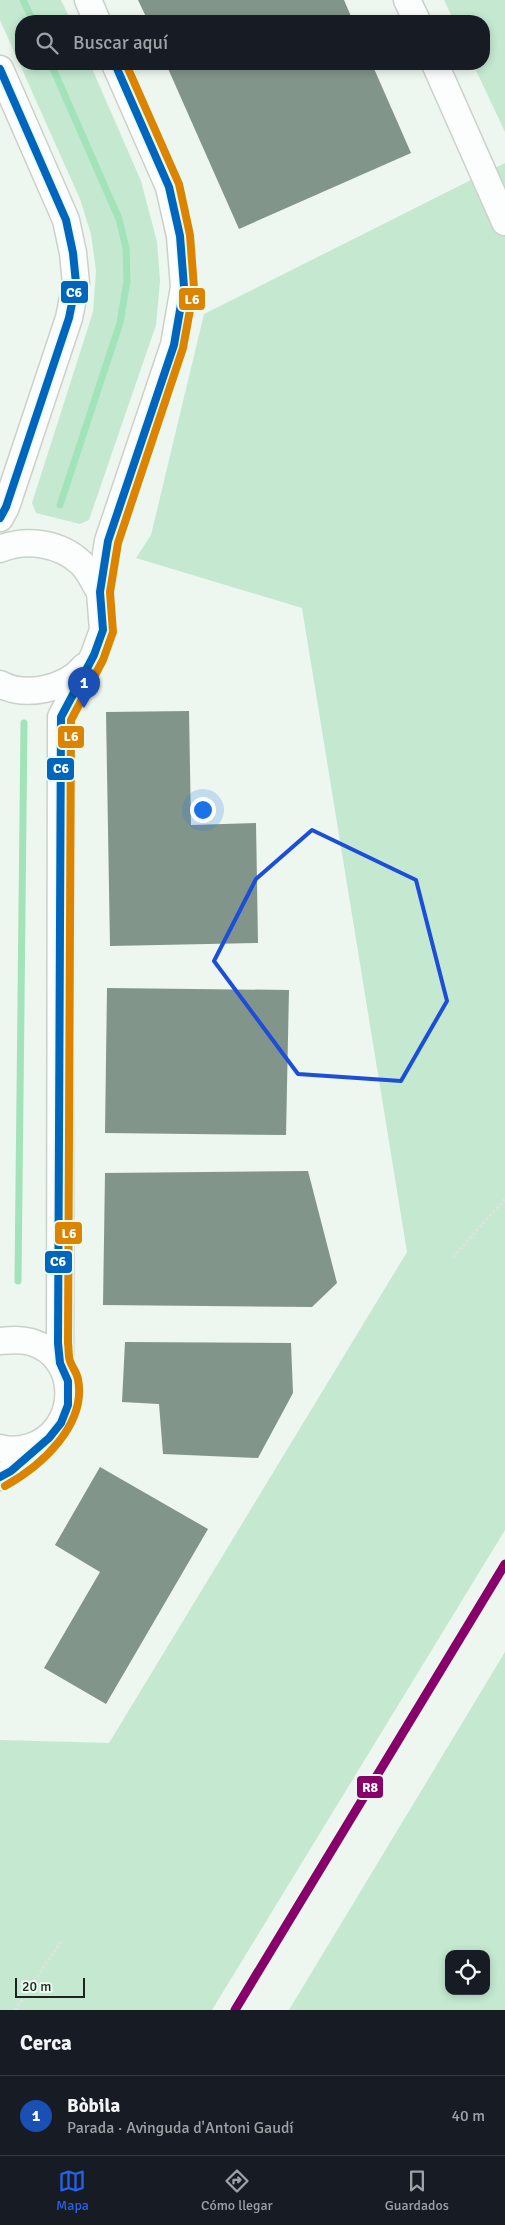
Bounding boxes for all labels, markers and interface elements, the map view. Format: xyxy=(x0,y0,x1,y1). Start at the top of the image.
search box xyxy=(15,15,490,70)
icon: search xyxy=(33,29,61,57)
text: Buscar aquí xyxy=(73,31,168,55)
line badge: C6 xyxy=(60,280,89,304)
text: C6 xyxy=(66,284,82,301)
line badge: L6 xyxy=(178,287,206,311)
text: L6 xyxy=(185,291,200,308)
pin: 1 xyxy=(68,667,100,708)
line badge: L6 xyxy=(57,725,85,749)
text: L6 xyxy=(64,728,79,745)
line badge: C6 xyxy=(46,757,75,781)
text: C6 xyxy=(53,760,69,777)
your location xyxy=(190,797,216,823)
line badge: L6 xyxy=(54,1221,83,1245)
text: L6 xyxy=(62,1225,77,1242)
line badge: C6 xyxy=(44,1250,73,1274)
text: C6 xyxy=(50,1253,66,1270)
line badge: R8 xyxy=(356,1775,384,1799)
text: R8 xyxy=(362,1779,379,1796)
map controls xyxy=(445,1950,490,1995)
button: locate xyxy=(445,1950,490,1995)
scale bar xyxy=(15,1975,85,1998)
text: 20 m xyxy=(22,1978,51,1995)
text: Cerca xyxy=(20,2030,72,2056)
text: Bòbila xyxy=(67,2094,120,2118)
text: 1 xyxy=(32,2106,40,2126)
text: 40 m xyxy=(451,2106,485,2126)
text: Parada · Avinguda d'Antoni Gaudí xyxy=(67,2118,294,2138)
tab: Mapa xyxy=(56,2167,89,2214)
tab: Cómo llegar xyxy=(201,2167,273,2214)
tab: Guardados xyxy=(385,2167,449,2214)

